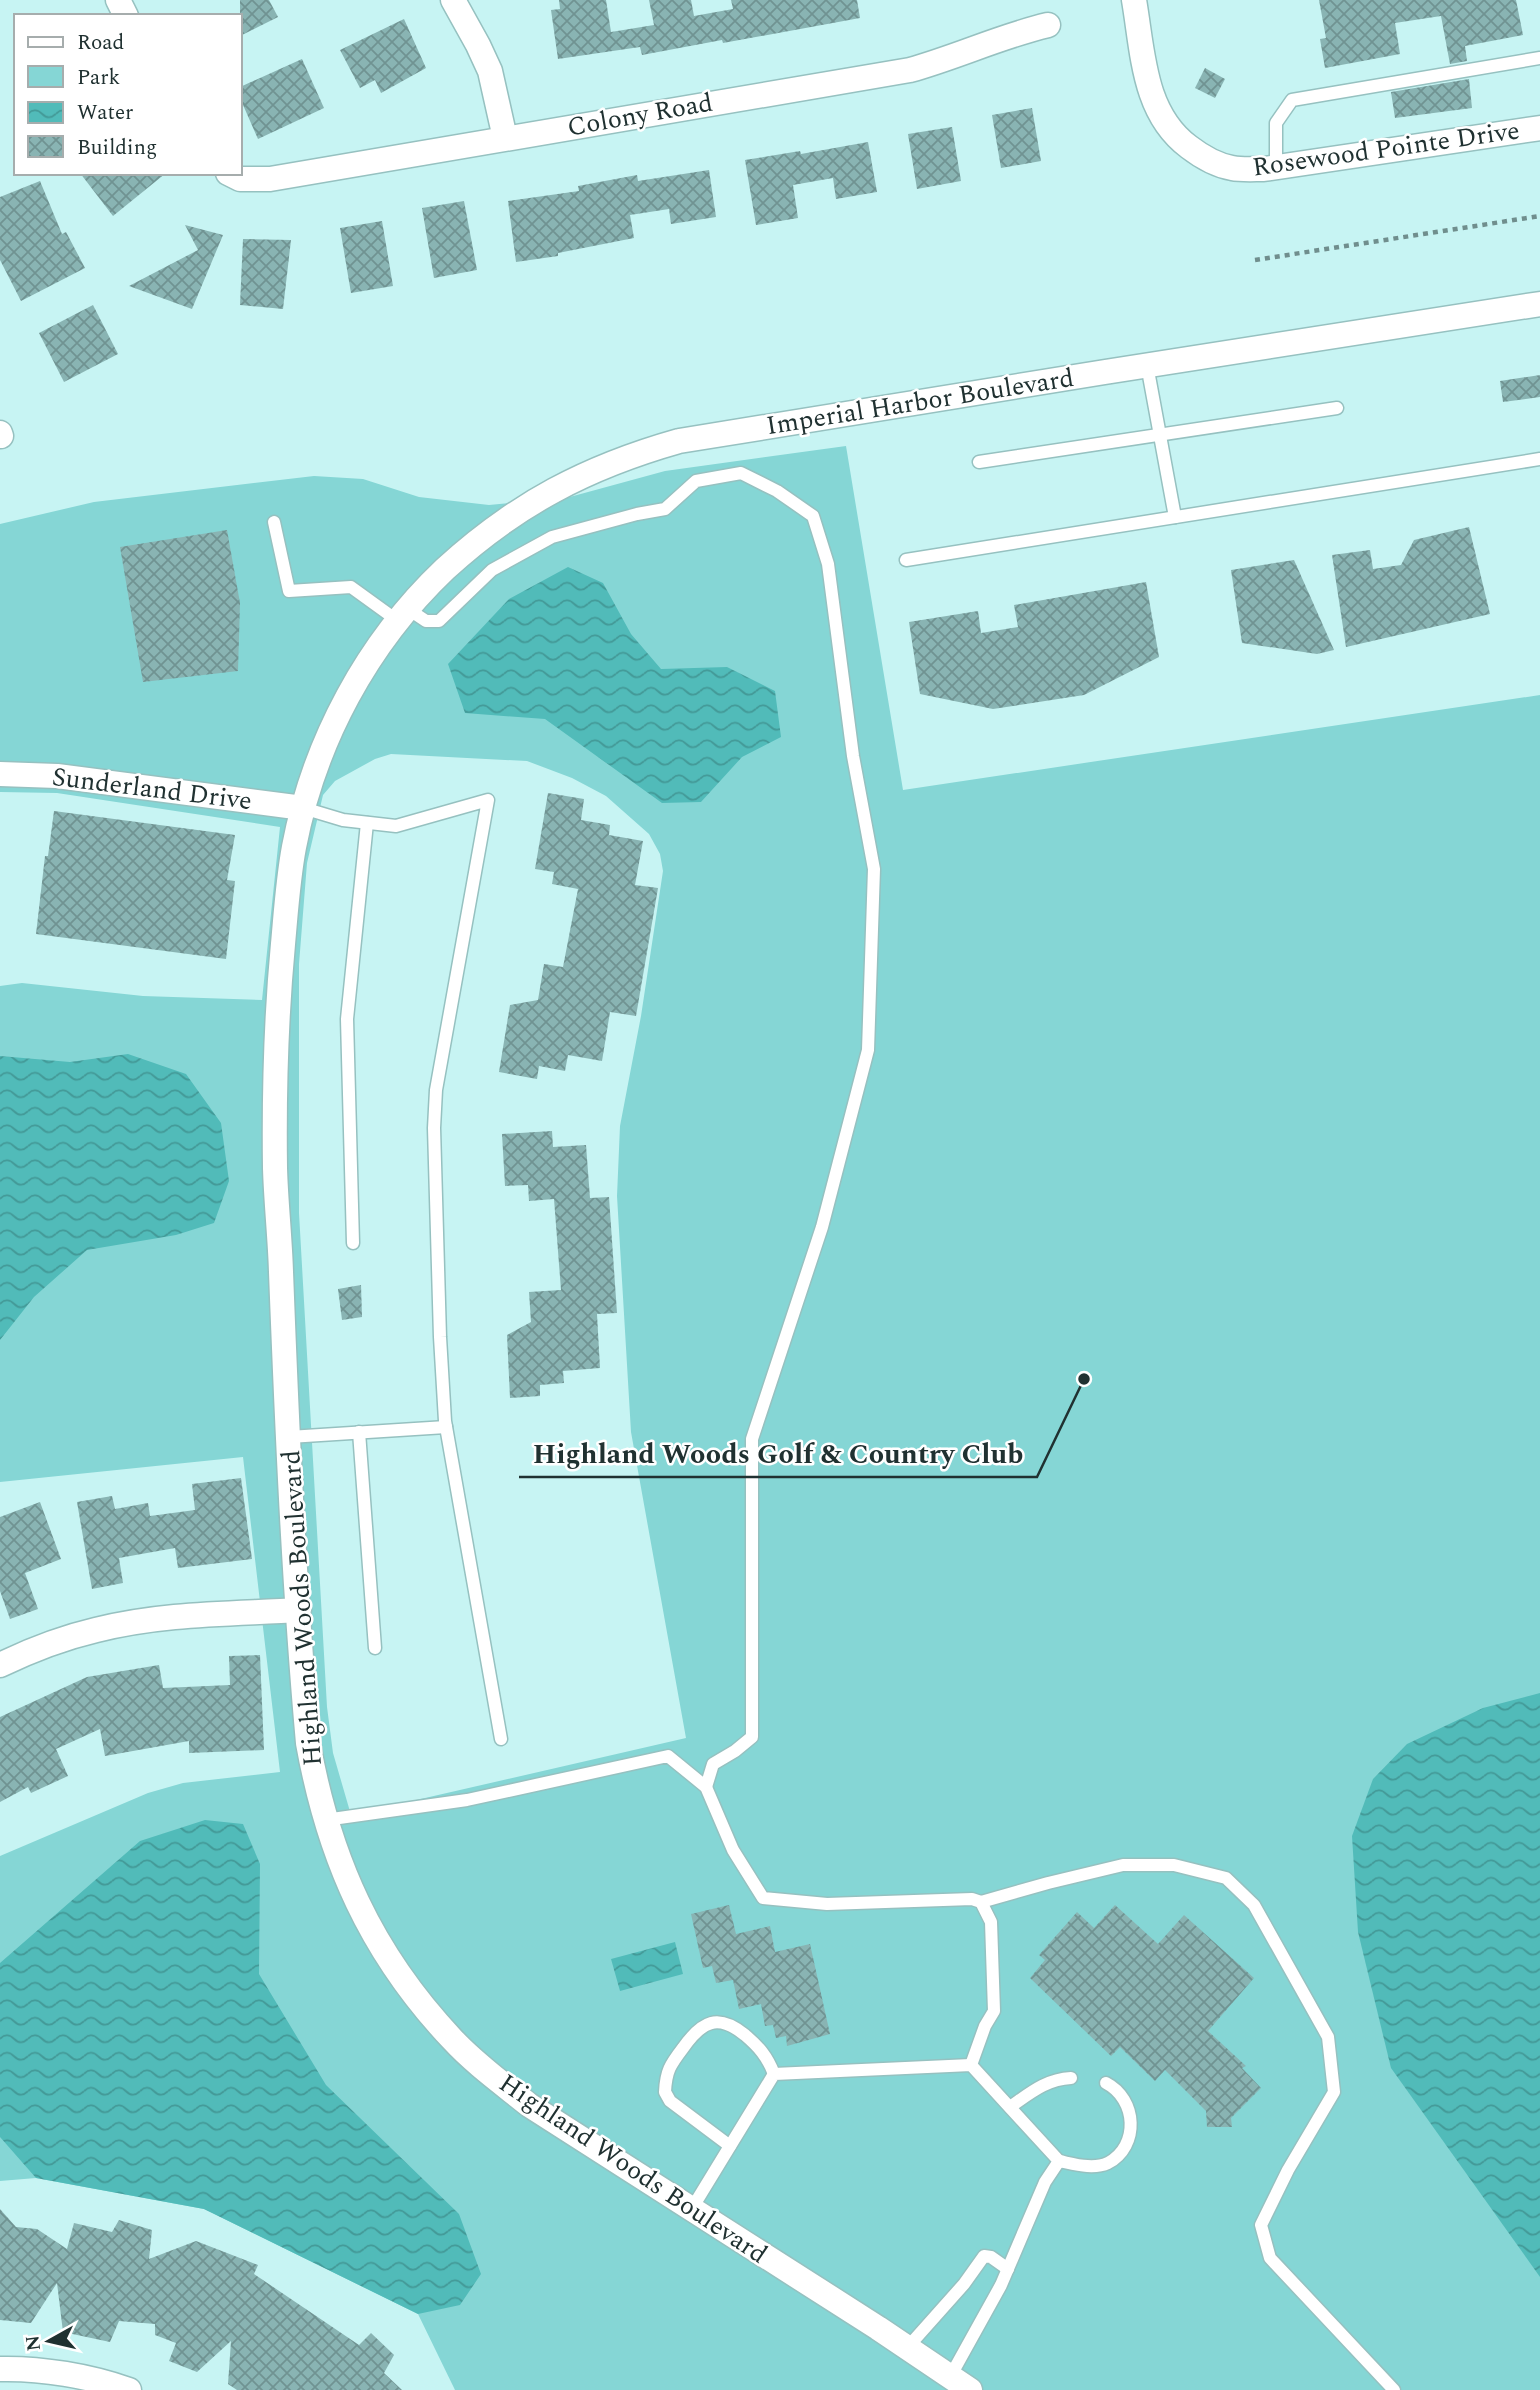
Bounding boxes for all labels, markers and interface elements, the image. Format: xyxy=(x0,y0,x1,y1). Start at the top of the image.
legend xyxy=(14,14,242,175)
text: Road xyxy=(77,27,124,59)
text: Park xyxy=(77,62,121,94)
street label: Colony Road xyxy=(564,83,716,147)
text: Water xyxy=(77,97,133,129)
street label: Rosewood Pointe Drive xyxy=(1250,110,1522,188)
text: Building xyxy=(77,132,157,164)
street label: Imperial Harbor Boulevard xyxy=(763,358,1077,446)
street label: Sunderland Drive xyxy=(50,757,254,821)
callout: Highland Woods Golf & Country Club xyxy=(519,1428,1037,1477)
text: Highland Woods Golf & Country Club xyxy=(533,1433,1023,1476)
street label: Highland Woods Boulevard xyxy=(271,1449,333,1767)
street label: Highland Woods Boulevard xyxy=(491,2064,775,2274)
north arrow xyxy=(14,2306,84,2376)
text: N xyxy=(18,2333,49,2353)

